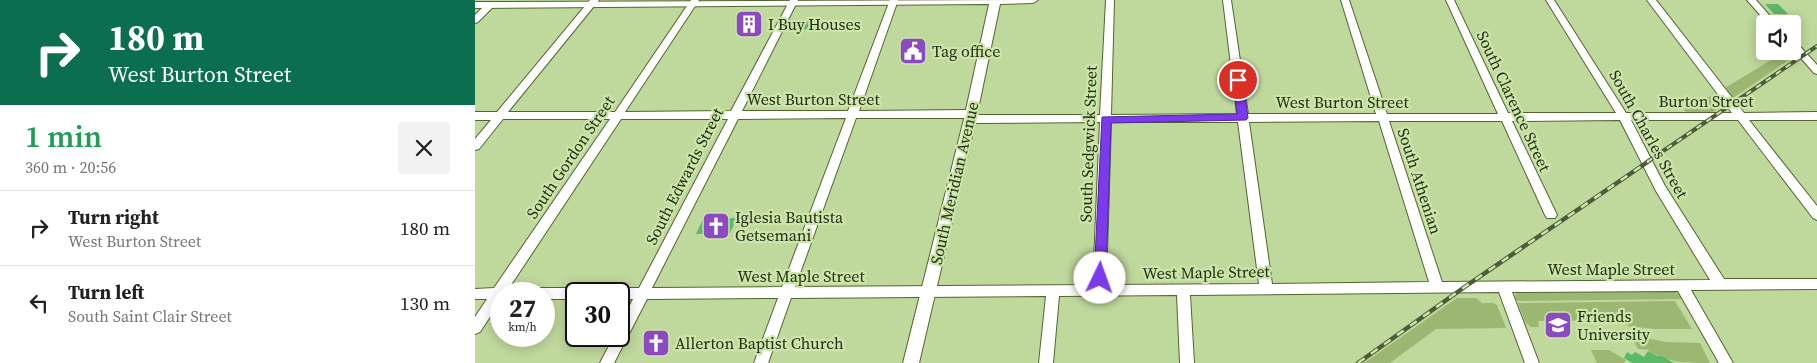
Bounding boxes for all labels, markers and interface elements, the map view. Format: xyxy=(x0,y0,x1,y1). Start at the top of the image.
building icon: I Buy Houses xyxy=(734,9,764,39)
place label: I Buy Houses xyxy=(768,13,861,35)
text: 180 m xyxy=(108,14,204,62)
map controls xyxy=(1756,15,1801,60)
button: sound xyxy=(1756,15,1801,60)
icon: right xyxy=(25,20,90,85)
street label: South Clarence Street xyxy=(1472,27,1557,176)
public building icon: Tag office xyxy=(898,36,928,66)
place label: Tag office xyxy=(932,40,1000,62)
text: West Burton Street xyxy=(108,59,291,89)
pin xyxy=(1217,59,1259,101)
street label: South Sedgwick Street xyxy=(1074,64,1102,223)
icon: arrive xyxy=(1224,66,1252,94)
street label: South Charles Street xyxy=(1604,66,1694,203)
street label: West Burton Street xyxy=(746,88,880,110)
street label: Burton Street xyxy=(1659,90,1754,112)
street label: South Gordon Street xyxy=(521,91,620,223)
street label: West Burton Street xyxy=(1275,91,1409,113)
street label: South Meridian Avenue xyxy=(925,99,983,267)
street label: South Edwards Street xyxy=(640,103,728,248)
text: 1 min xyxy=(25,116,102,157)
button: close xyxy=(398,122,450,174)
street label: South Athenian xyxy=(1393,125,1448,237)
text: 360 m · 20:56 xyxy=(25,156,116,178)
text: Turn right xyxy=(68,204,159,230)
place label: Iglesia Bautista Getsemani xyxy=(735,206,844,246)
church icon: Iglesia Bautista Getsemani xyxy=(701,211,731,241)
icon: right xyxy=(25,214,53,242)
text: 180 m xyxy=(400,215,450,241)
text: West Burton Street xyxy=(68,230,201,252)
position arrow xyxy=(1073,251,1125,303)
street label: West Maple Street xyxy=(1547,258,1675,280)
street label: West Maple Street xyxy=(1142,260,1271,284)
street label: West Maple Street xyxy=(737,265,865,287)
text: Turn left xyxy=(68,279,144,305)
speed limit sign: 30 xyxy=(565,282,630,347)
icon: left xyxy=(25,289,53,317)
text: 130 m xyxy=(400,290,450,316)
text: 27 xyxy=(509,291,536,325)
text: South Saint Clair Street xyxy=(68,305,232,327)
place label: Friends University xyxy=(1577,305,1651,345)
school or university icon: Friends University xyxy=(1543,310,1573,340)
text: km/h xyxy=(508,319,537,335)
church icon: Allerton Baptist Church xyxy=(641,328,671,358)
place label: Allerton Baptist Church xyxy=(675,332,844,354)

